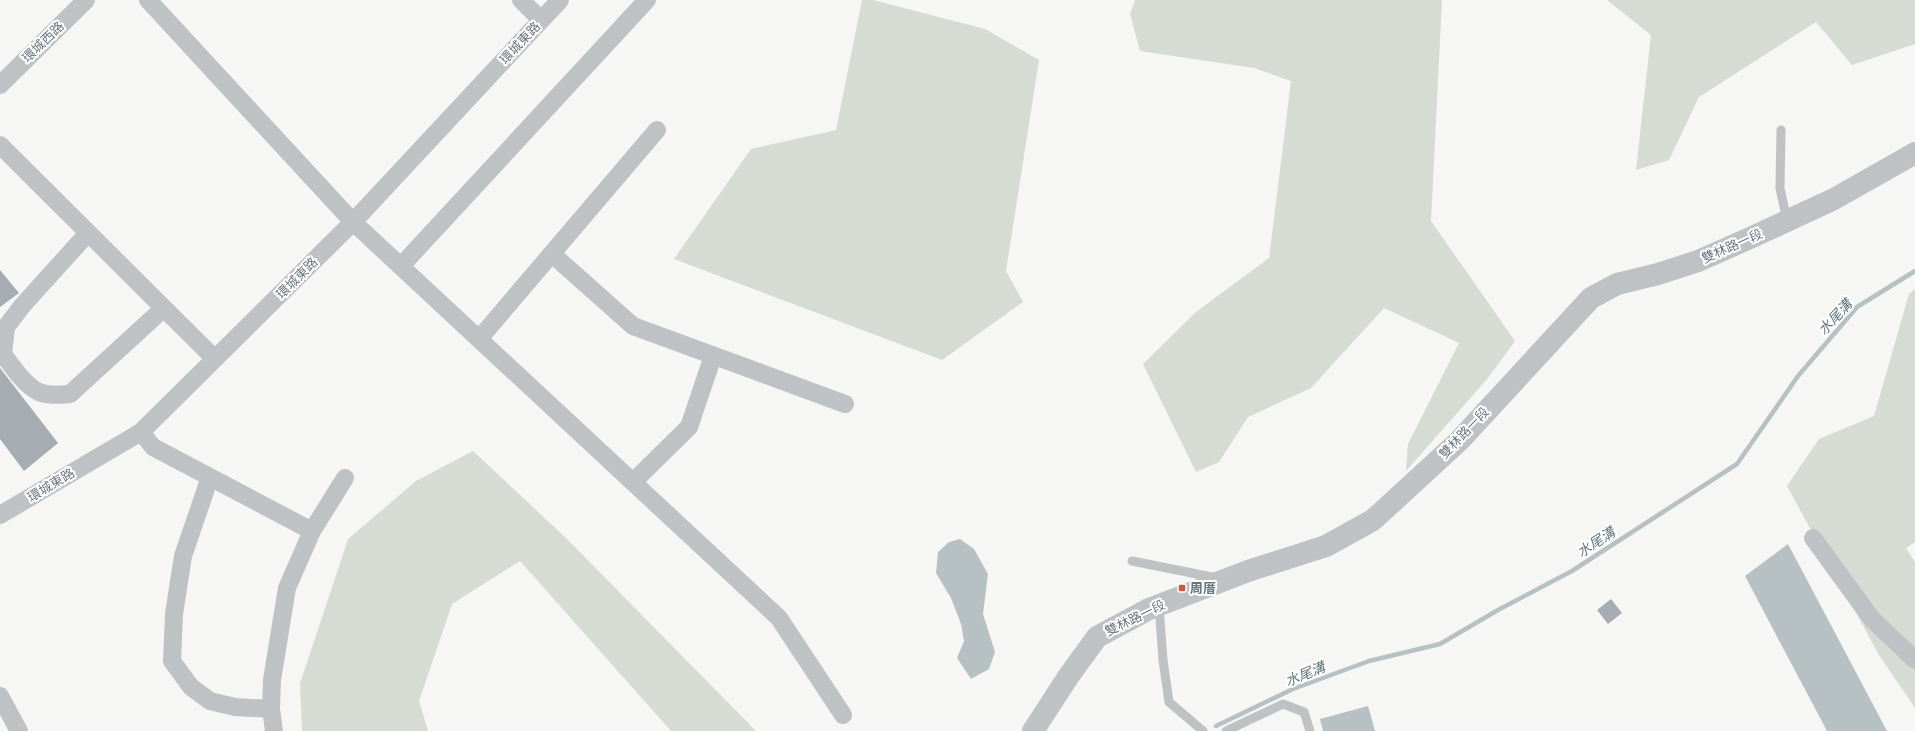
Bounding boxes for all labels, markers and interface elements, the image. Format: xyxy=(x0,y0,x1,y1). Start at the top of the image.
street label: 環城西路 xyxy=(18,18,68,66)
street label: 環城東路 xyxy=(496,18,544,68)
street label: 雙林路一段 xyxy=(1699,225,1765,267)
street label: 環城東路 xyxy=(273,254,321,302)
water label: 水尾溝 xyxy=(1814,294,1857,338)
street label: 雙林路一段 xyxy=(1435,404,1493,462)
street label: 環城東路 xyxy=(24,464,78,506)
water label: 水尾溝 xyxy=(1573,522,1620,561)
place label: 周厝 xyxy=(1190,580,1216,597)
marker: 周厝 xyxy=(1177,583,1187,593)
street label: 雙林路一段 xyxy=(1102,596,1168,640)
water label: 水尾溝 xyxy=(1282,657,1330,690)

